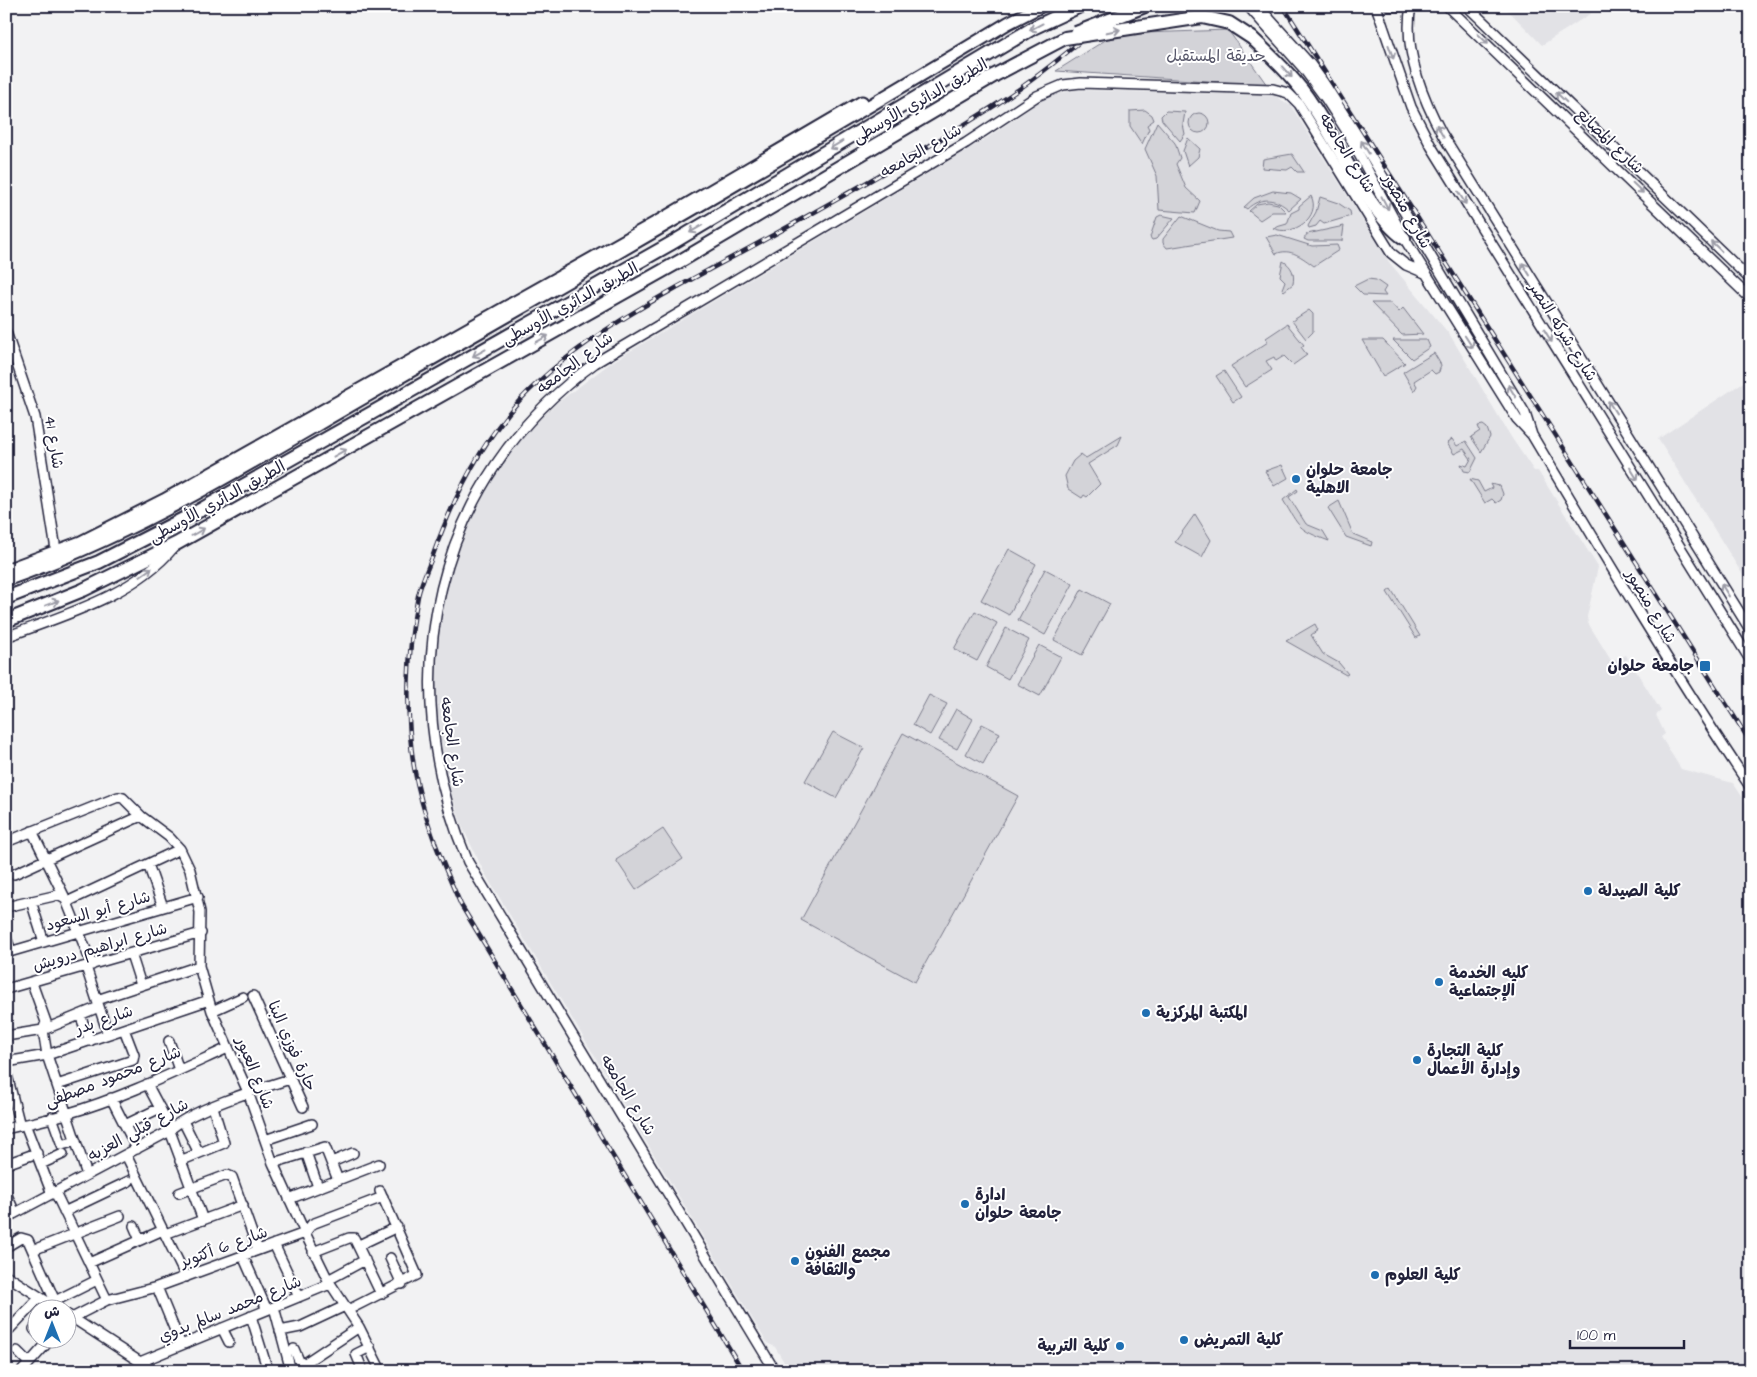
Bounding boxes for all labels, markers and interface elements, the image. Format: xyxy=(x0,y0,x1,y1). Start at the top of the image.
one-way arrow xyxy=(1028,22,1043,32)
one-way arrow xyxy=(1105,26,1121,36)
one-way arrow xyxy=(1477,33,1490,45)
one-way arrow xyxy=(1387,44,1396,60)
park label: حديقة المستقبل xyxy=(1166,45,1266,67)
street label: الطريق الدائري الأوسطى xyxy=(848,53,992,149)
one-way arrow xyxy=(1281,66,1293,79)
one-way arrow xyxy=(1555,91,1567,103)
street label: شارع المصانع xyxy=(1571,103,1649,179)
street label: شارع الجامعه xyxy=(1314,109,1380,197)
street label: شارع الجامعه xyxy=(876,119,966,183)
one-way arrow xyxy=(1435,124,1445,139)
one-way arrow xyxy=(1360,140,1370,154)
one-way arrow xyxy=(829,141,843,151)
street label: شارع منصور xyxy=(1376,168,1437,252)
one-way arrow xyxy=(1632,182,1644,195)
one-way arrow xyxy=(1458,190,1468,204)
one-way arrow xyxy=(1380,196,1390,211)
one-way arrow xyxy=(690,224,704,234)
one-way arrow xyxy=(1709,240,1722,252)
street label: الطريق الدائري الأوسطى xyxy=(498,257,642,351)
one-way arrow xyxy=(1521,262,1531,276)
street label: شارع شركه النصر xyxy=(1523,277,1602,386)
street label: شارع الجامعه xyxy=(532,327,618,399)
one-way arrow xyxy=(1542,329,1553,343)
one-way arrow xyxy=(535,334,550,344)
one-way arrow xyxy=(1464,335,1474,349)
one-way arrow xyxy=(473,349,487,359)
one-way arrow xyxy=(1507,385,1517,399)
one-way arrow xyxy=(1606,400,1616,414)
street label: شارع 41 xyxy=(39,414,69,470)
one-way arrow xyxy=(332,447,346,457)
street label: الطريق الدائري الأوسطى xyxy=(145,455,289,549)
place label: جامعة حلوان الاهلية xyxy=(1306,459,1392,499)
one-way arrow xyxy=(1628,467,1639,481)
marker: جامعة حلوان الاهلية xyxy=(1290,473,1302,485)
one-way arrow xyxy=(190,527,205,537)
street label: شارع منصور xyxy=(1619,563,1682,647)
one-way arrow xyxy=(139,567,152,578)
one-way arrow xyxy=(1720,583,1730,597)
one-way arrow xyxy=(44,598,59,607)
place label: جامعة حلوان xyxy=(1608,655,1694,677)
marker: جامعة حلوان xyxy=(1698,659,1712,673)
street label: شارع الجامعه xyxy=(435,696,469,788)
place label: كلية الصيدلة xyxy=(1598,880,1681,902)
street label: شارع أبو السعود xyxy=(43,885,153,937)
marker: كلية الصيدلة xyxy=(1582,885,1594,897)
street label: شارع ابراهيم درويش xyxy=(30,917,170,978)
place label: كليه الخدمة الإجتماعية xyxy=(1449,962,1528,1002)
marker: كليه الخدمة الإجتماعية xyxy=(1433,976,1445,988)
street label: حارة فوزي البنا xyxy=(262,997,322,1095)
street label: شارع بدر xyxy=(70,1000,136,1041)
place label: المكتبة المركزية xyxy=(1156,1002,1247,1024)
marker: المكتبة المركزية xyxy=(1140,1007,1152,1019)
street label: شارع العبور xyxy=(230,1032,279,1112)
place label: كلية التجارة وإدارة الأعمال xyxy=(1427,1040,1521,1080)
street label: شارع محمود مصطفى xyxy=(42,1041,184,1113)
street label: شارع الجامعه xyxy=(595,1050,661,1140)
marker: كلية التجارة وإدارة الأعمال xyxy=(1411,1054,1423,1066)
street label: شارع قبلي العزبه xyxy=(84,1093,194,1169)
place label: ادارة جامعة حلوان xyxy=(975,1184,1061,1224)
marker: ادارة جامعة حلوان xyxy=(959,1198,971,1210)
street label: شارع 6 أكتوبر xyxy=(175,1221,271,1274)
place label: مجمع الفنون والثقافة xyxy=(805,1241,890,1281)
marker: مجمع الفنون والثقافة xyxy=(789,1255,801,1267)
place label: كلية العلوم xyxy=(1385,1264,1461,1287)
marker: كلية العلوم xyxy=(1369,1269,1381,1281)
street label: شارع محمد سالم بدوي xyxy=(155,1270,305,1349)
north arrow xyxy=(28,1300,78,1350)
text: ش xyxy=(44,1302,60,1322)
scale bar xyxy=(1570,1317,1683,1349)
text: 100 m xyxy=(1577,1325,1616,1346)
place label: كلية التمريض xyxy=(1194,1329,1283,1351)
marker: كلية التمريض xyxy=(1178,1334,1190,1346)
place label: كلية التربية xyxy=(1037,1335,1110,1357)
marker: كلية التربية xyxy=(1114,1340,1126,1352)

